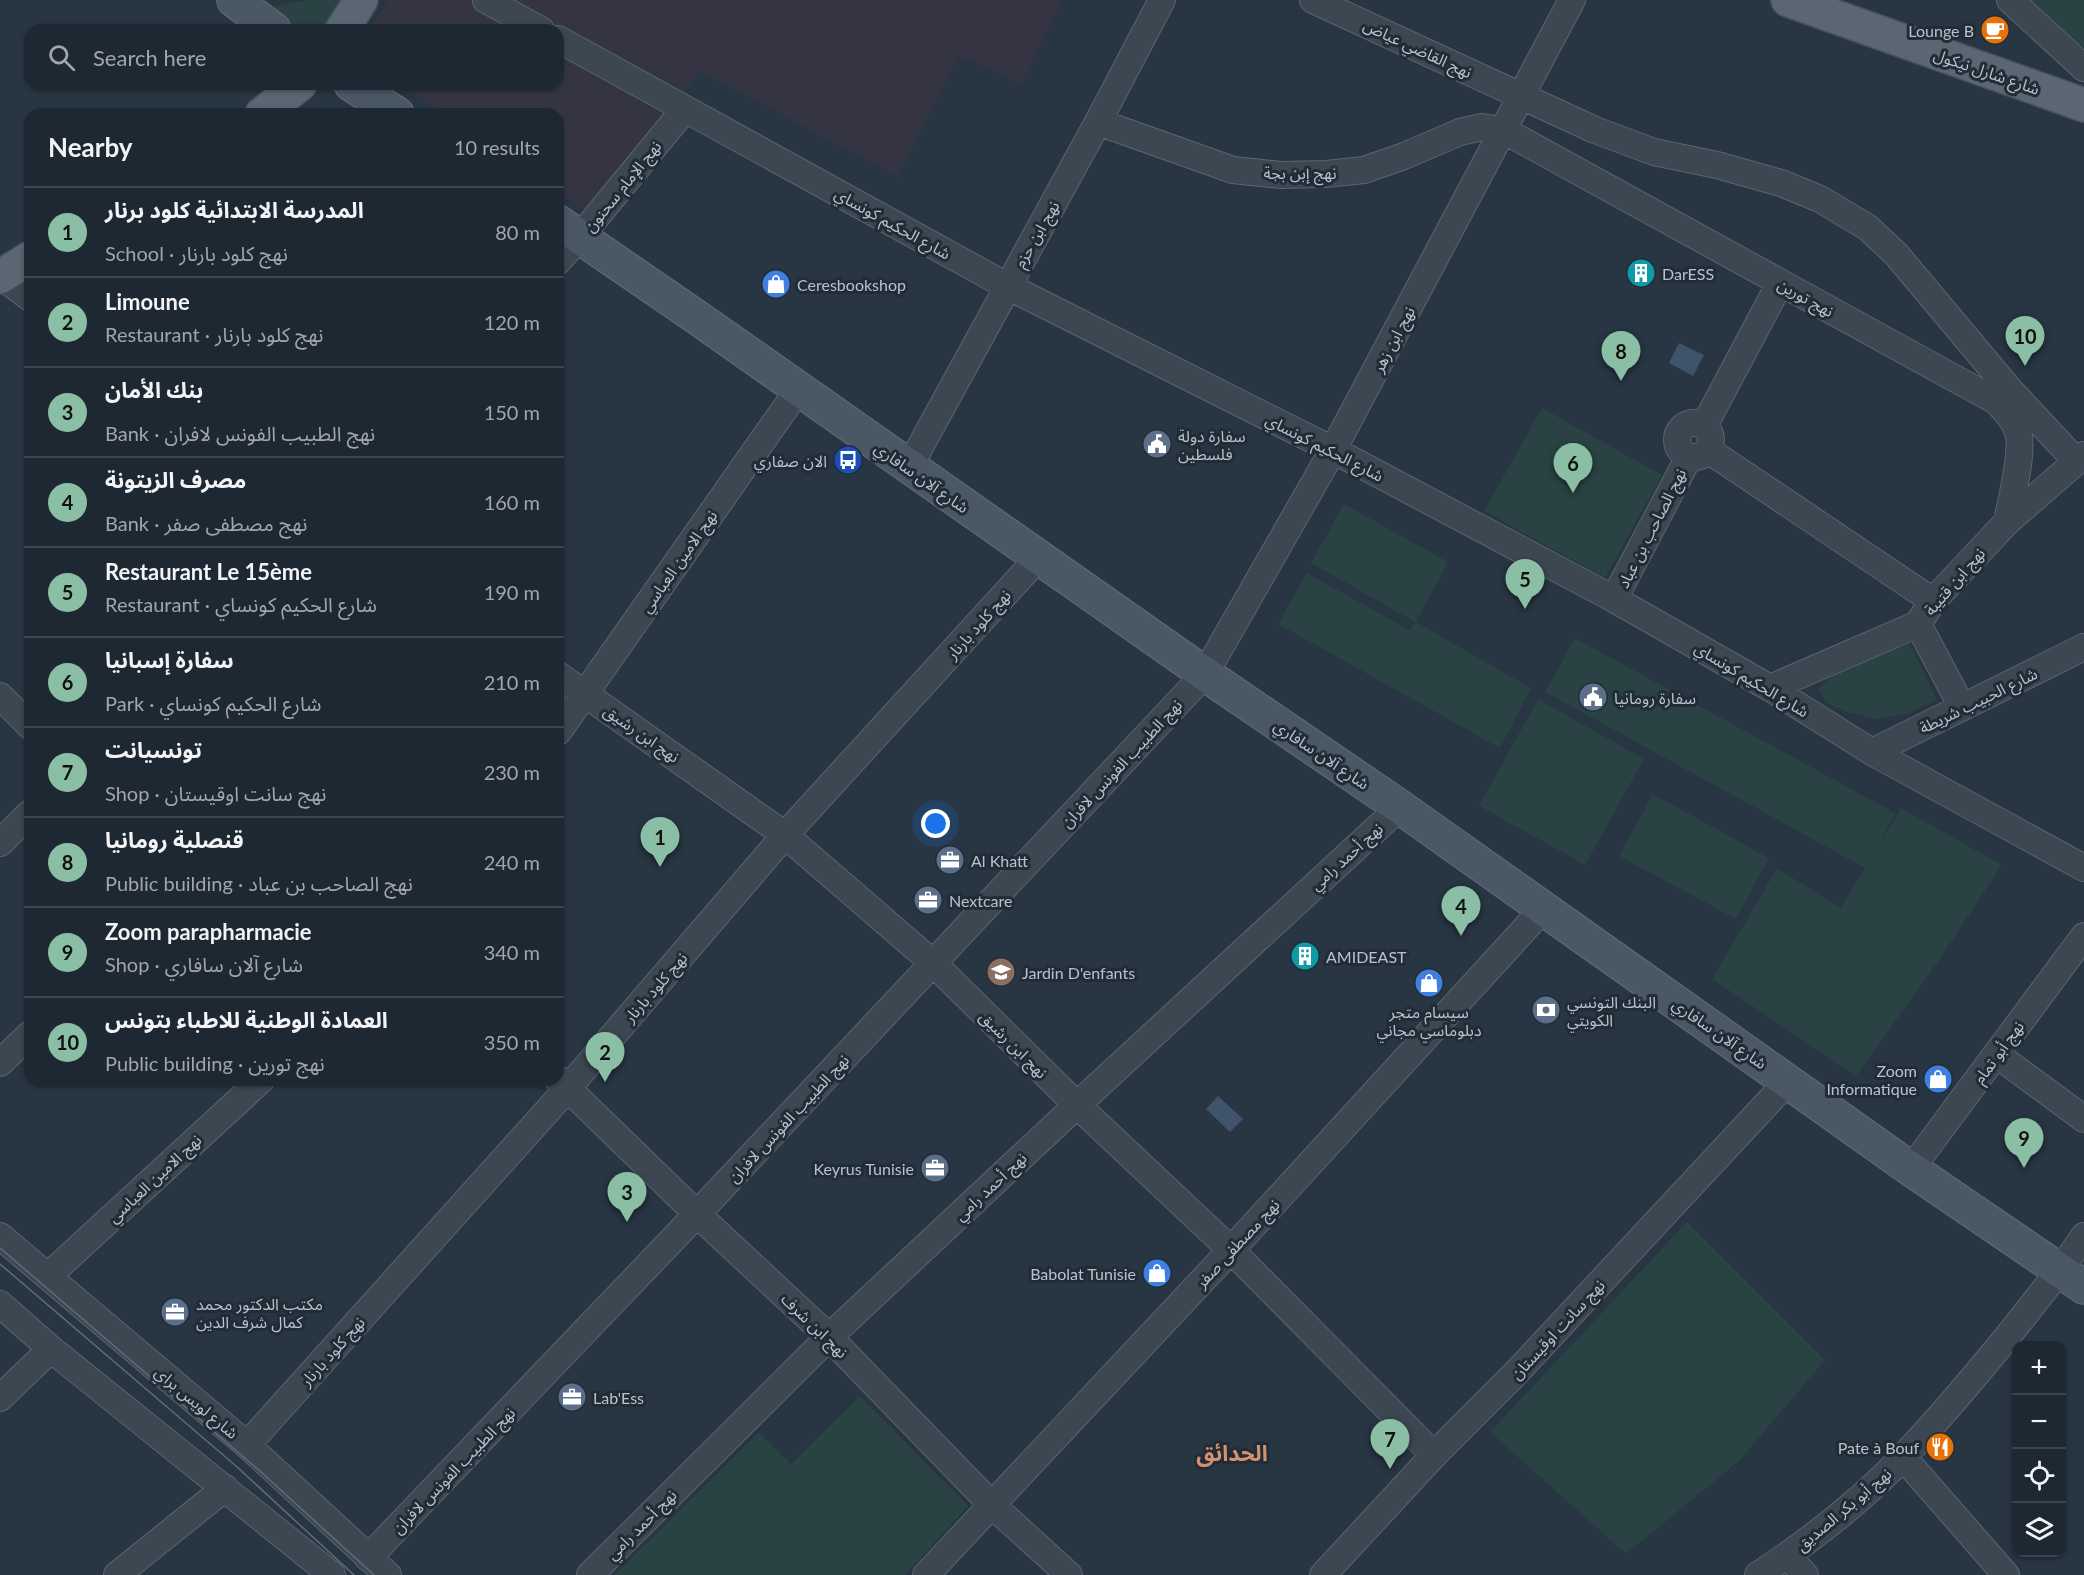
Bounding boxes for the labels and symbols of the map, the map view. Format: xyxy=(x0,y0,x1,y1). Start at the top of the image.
cafe icon: Lounge B xyxy=(1979,14,2011,46)
street label: نهج القاضي عياض xyxy=(1359,15,1475,85)
place label: Lounge B xyxy=(1908,21,1974,40)
street label: شارع شارل نيكول xyxy=(1930,44,2042,102)
street label: نهج الإمام سحنون xyxy=(579,137,668,238)
street label: نهج إبن بجة xyxy=(1263,163,1337,186)
street label: شارع الحكيم كونساي xyxy=(830,183,954,266)
street label: نهج ابن حزم xyxy=(1009,197,1066,273)
building icon: DarESS xyxy=(1625,257,1657,289)
place label: DarESS xyxy=(1662,264,1714,283)
shop icon: Ceresbookshop xyxy=(760,268,792,300)
street label: نهج تورين xyxy=(1773,274,1837,324)
place label: Ceresbookshop xyxy=(797,275,906,294)
street label: نهج ابن زهر xyxy=(1367,303,1422,378)
pin: 10 xyxy=(2006,316,2044,366)
pin: 8 xyxy=(1602,332,1640,381)
street label: شارع الحكيم كونساي xyxy=(1261,409,1387,488)
place label: سفارة دولة فلسطين xyxy=(1178,426,1246,464)
public building icon: سفارة دولة فلسطين xyxy=(1141,428,1173,460)
street label: شارع آلان سافاري xyxy=(869,438,973,520)
bus stop icon: الان صفاري xyxy=(832,444,864,476)
pin: 6 xyxy=(1554,444,1592,493)
place label: الان صفاري xyxy=(754,451,827,473)
street label: نهج الصاحب بن عباد xyxy=(1613,465,1693,593)
street label: نهج الامين العباسي xyxy=(636,506,724,618)
street label: نهج ابن قتيبة xyxy=(1920,543,1991,621)
pin: 5 xyxy=(1506,560,1544,609)
street label: نهج كلود بارنار xyxy=(941,585,1017,666)
street label: شارع الحكيم كونساي xyxy=(1690,638,1812,724)
street label: شارع الحبيب شريطة xyxy=(1916,663,2042,740)
public building icon: سفارة رومانيا xyxy=(1577,681,1609,713)
place label: سفارة رومانيا xyxy=(1614,688,1696,708)
street label: نهج الطبيب الفونس لافران xyxy=(1057,695,1188,834)
street label: نهج ابن رشيق xyxy=(598,700,683,769)
street label: شارع آلان سافاري xyxy=(1269,715,1373,796)
your location xyxy=(921,809,950,838)
pin: 1 xyxy=(640,818,680,867)
street label: نهج أحمد رامي xyxy=(1306,818,1389,897)
office icon: Al Khatt xyxy=(934,844,966,876)
place label: Al Khatt xyxy=(971,851,1028,870)
office icon: Nextcare xyxy=(912,884,944,916)
pin: 4 xyxy=(1442,886,1480,936)
place label: Nextcare xyxy=(949,891,1013,910)
building icon: AMIDEAST xyxy=(1289,940,1321,972)
place label: AMIDEAST xyxy=(1326,947,1407,966)
street label: نهج كلود بارنار xyxy=(619,948,694,1029)
school or university icon: Jardin D'enfants xyxy=(985,956,1017,988)
place label: Jardin D'enfants xyxy=(1022,963,1135,982)
shop icon: سيسام متجر دبلوماسي مجاني xyxy=(1413,967,1445,999)
place label: البنك التونسي الكويتي xyxy=(1567,992,1656,1032)
bank icon: البنك التونسي الكويتي xyxy=(1530,994,1562,1026)
street label: شارع آلان سافاري xyxy=(1667,994,1771,1076)
place label: سيسام متجر دبلوماسي مجاني xyxy=(1376,1002,1482,1042)
street label: نهج ابن رشيق xyxy=(973,1006,1052,1085)
street label: نهج أبو تمام xyxy=(1969,1017,2030,1089)
pin: 2 xyxy=(586,1032,624,1082)
street label: نهج الطبيب الفونس لافران xyxy=(724,1050,855,1189)
place label: Zoom Informatique xyxy=(1826,1061,1917,1098)
shop icon: Zoom Informatique xyxy=(1922,1063,1954,1095)
pin: 9 xyxy=(2004,1118,2044,1168)
street label: نهج الامين العباسي xyxy=(103,1130,207,1229)
street label: نهج أحمد رامي xyxy=(950,1148,1033,1227)
office icon: Keyrus Tunisie xyxy=(919,1152,951,1184)
place label: Keyrus Tunisie xyxy=(814,1159,914,1178)
pin: 3 xyxy=(608,1172,646,1222)
street label: نهج مصطفى صفر xyxy=(1190,1195,1286,1295)
shop icon: Babolat Tunisie xyxy=(1141,1257,1173,1289)
place label: Babolat Tunisie xyxy=(1030,1264,1136,1283)
street label: نهج سانت اوقيستان xyxy=(1506,1275,1611,1385)
street label: نهج ابن شرف xyxy=(775,1289,852,1364)
place label: مكتب الدكتور محمد كمال شرف الدين xyxy=(196,1294,323,1333)
office icon: مكتب الدكتور محمد كمال شرف الدين xyxy=(159,1296,191,1328)
street label: نهج كلود بارنار xyxy=(295,1312,371,1393)
street label: شارع لويس براي xyxy=(149,1362,242,1445)
office icon: Lab'Ess xyxy=(556,1381,588,1413)
place label: Lab'Ess xyxy=(593,1388,644,1407)
street label: نهج الطبيب الفونس لافران xyxy=(388,1403,521,1540)
pin: 7 xyxy=(1370,1420,1410,1469)
restaurant icon: Pate à Bouf xyxy=(1924,1431,1956,1463)
place label: Pate à Bouf xyxy=(1838,1438,1919,1457)
district label: الحدائق xyxy=(1196,1439,1268,1467)
street label: نهج أبو بكر الصديق xyxy=(1791,1464,1897,1558)
street label: نهج أحمد رامي xyxy=(602,1485,683,1566)

